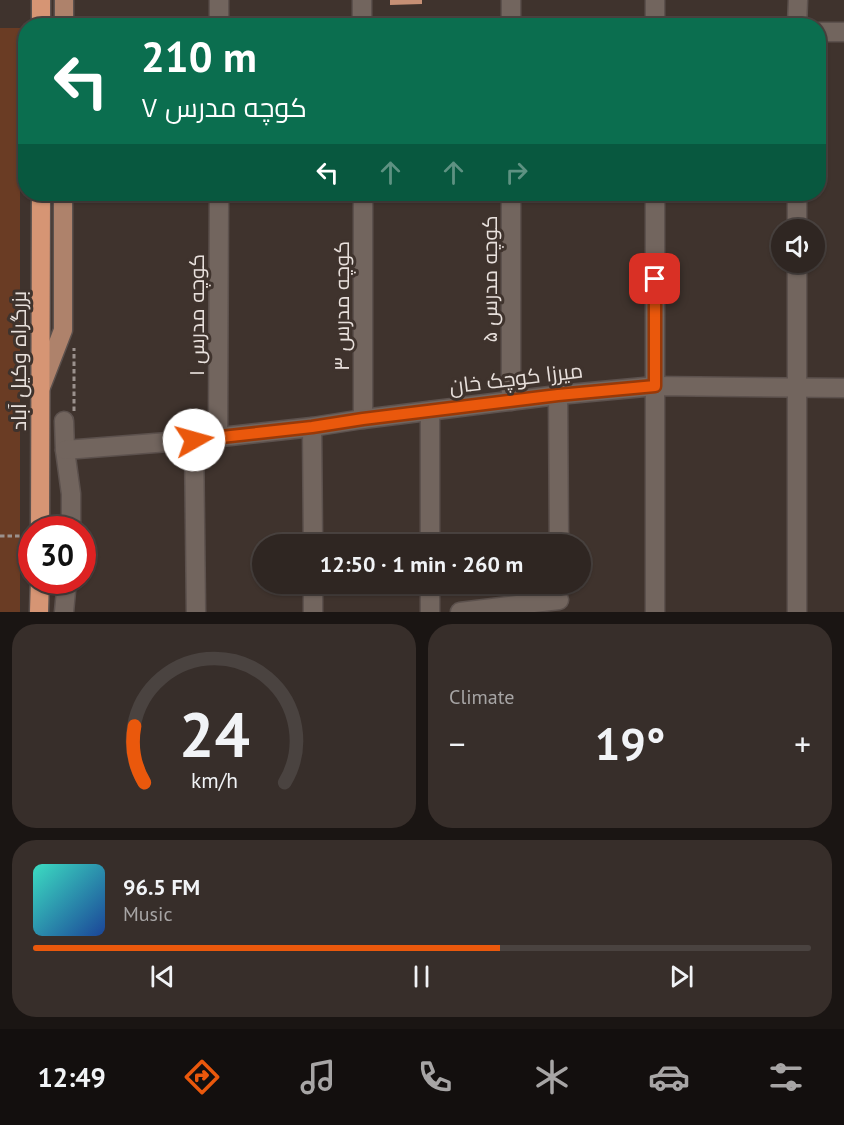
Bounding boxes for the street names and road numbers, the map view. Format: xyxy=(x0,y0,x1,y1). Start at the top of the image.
street label: کوچه مدرس ۵ xyxy=(476,215,504,343)
street label: کوچه مدرس ۳ xyxy=(328,241,356,371)
street label: کوچه مدرس ۱ xyxy=(183,254,211,376)
street label: بزرگراه وکیل آباد xyxy=(5,291,32,431)
street label: میرزا کوچک خان xyxy=(448,356,584,401)

